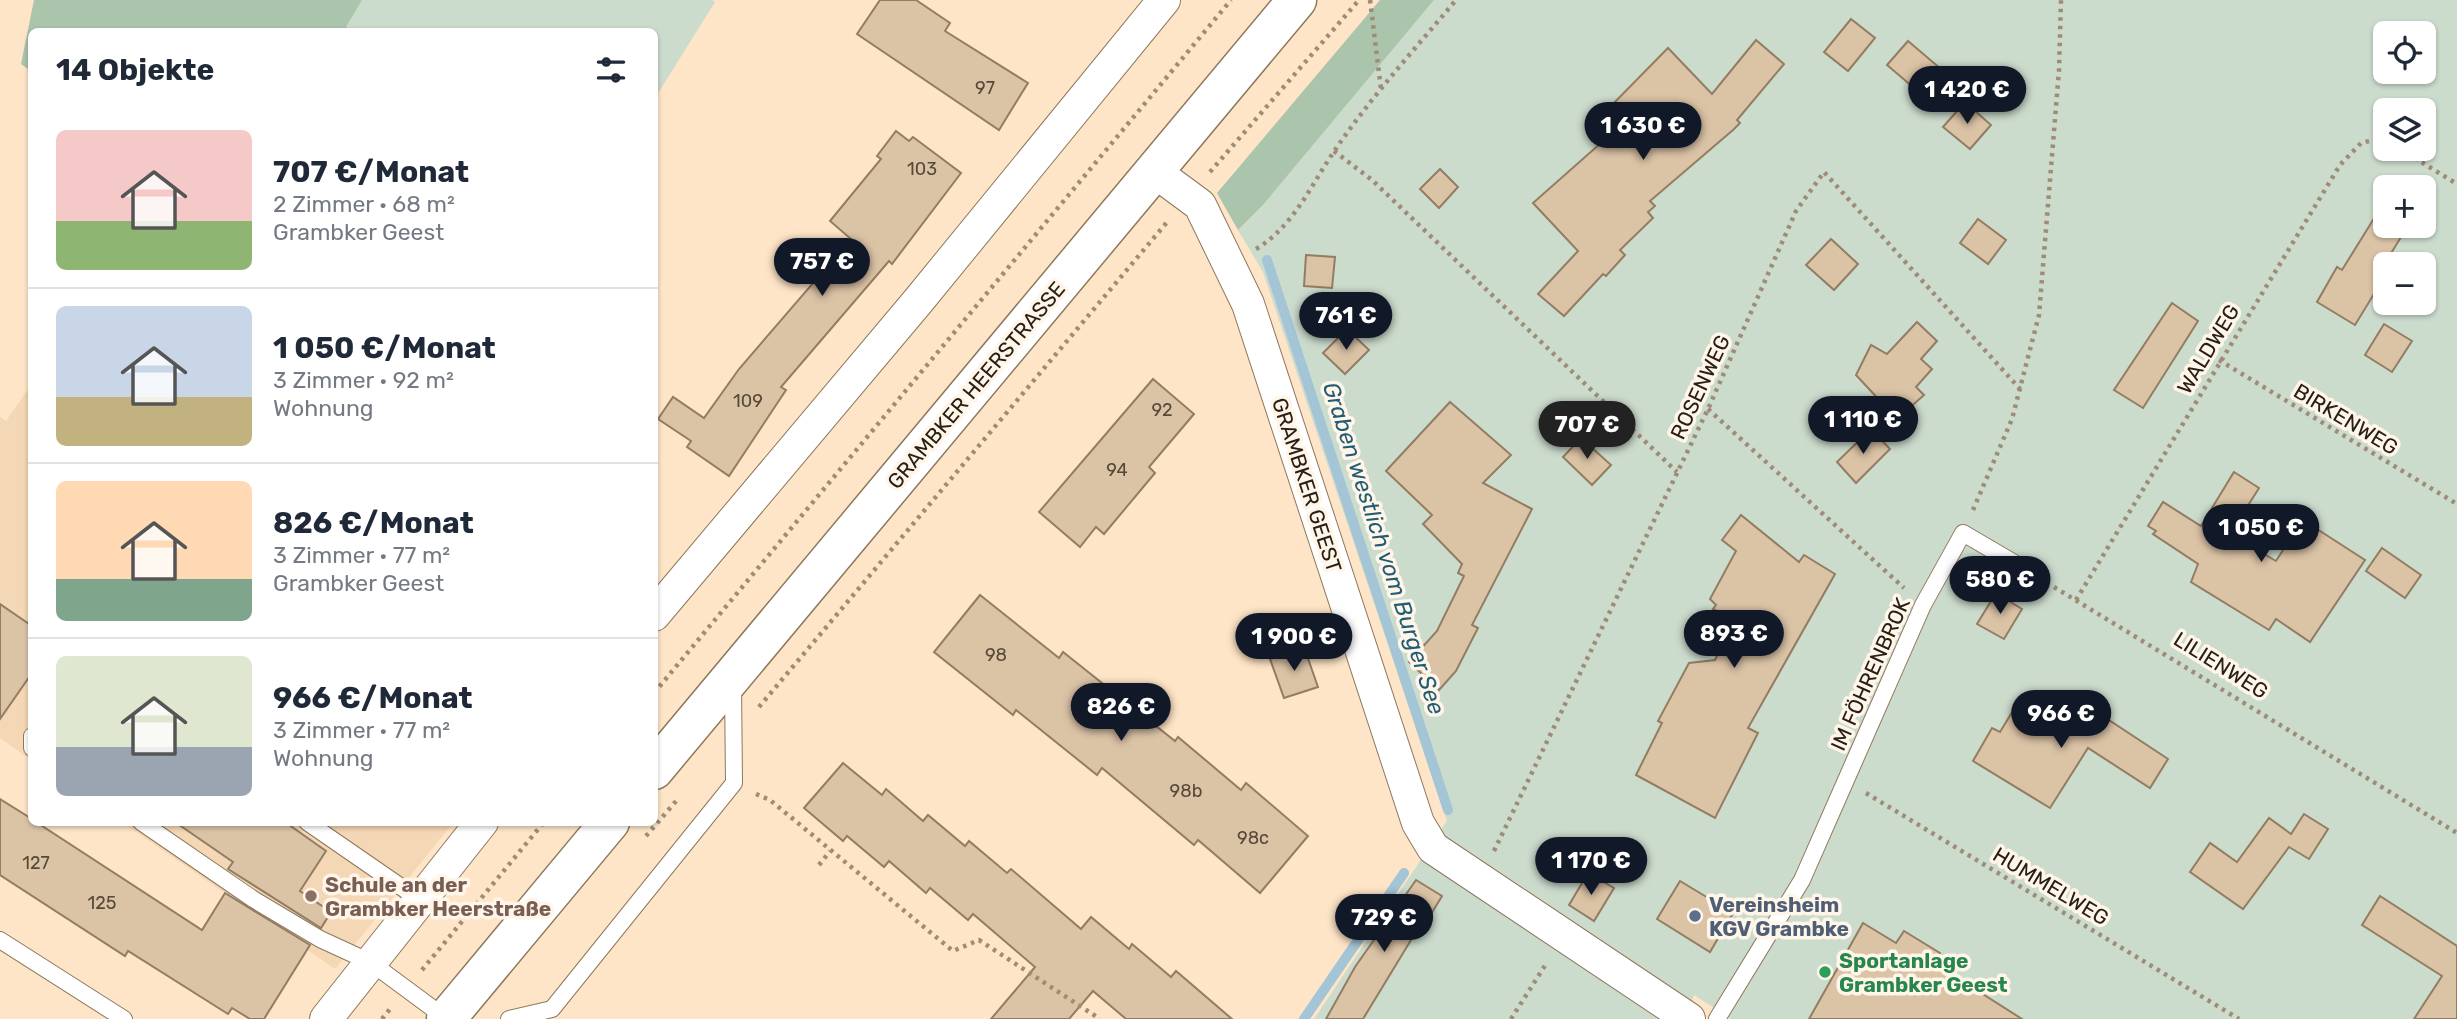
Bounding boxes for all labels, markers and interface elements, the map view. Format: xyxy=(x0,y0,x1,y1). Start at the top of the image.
map controls xyxy=(2373,21,2436,315)
button: locate xyxy=(2373,21,2436,84)
icon: filters xyxy=(592,51,630,89)
text: 14 Objekte xyxy=(56,52,214,88)
pin: 1 420 € xyxy=(1902,66,2032,126)
text: 1 420 € xyxy=(1924,75,2010,103)
house number: 97 xyxy=(975,77,995,99)
button: layers xyxy=(2373,98,2436,161)
pin: 1 630 € xyxy=(1578,102,1708,162)
text: 1 630 € xyxy=(1600,111,1686,139)
text: 707 €/Monat xyxy=(273,154,469,190)
icon: home xyxy=(112,158,196,242)
house number: 103 xyxy=(907,158,937,180)
button: + xyxy=(2373,175,2436,238)
text: 2 Zimmer · 68 m² xyxy=(273,190,455,218)
text: Grambker Geest xyxy=(273,218,444,246)
pin: 757 € xyxy=(773,238,871,298)
text: 757 € xyxy=(790,247,854,275)
button: − xyxy=(2373,252,2436,315)
street label: GRAMBKER HEERSTRASSE xyxy=(882,276,1070,494)
pin: 761 € xyxy=(1297,292,1395,352)
street label: WALDWEG xyxy=(2171,300,2245,398)
text: 761 € xyxy=(1315,301,1377,329)
text: 1 050 €/Monat xyxy=(273,330,496,366)
street label: ROSENWEG xyxy=(1665,331,1735,443)
icon: home xyxy=(112,334,196,418)
text: 3 Zimmer · 92 m² xyxy=(273,366,454,394)
water label: Graben westlich vom Burger See xyxy=(1317,378,1451,718)
street label: BIRKENWEG xyxy=(2289,378,2403,460)
house number: 109 xyxy=(733,390,763,412)
text: Wohnung xyxy=(273,394,374,422)
street label: GRAMBKER GEEST xyxy=(1267,395,1347,575)
pin: 1 110 € xyxy=(1798,396,1928,456)
house number: 92 xyxy=(1151,399,1173,421)
pin: 707 € xyxy=(1538,402,1636,461)
text: 1 110 € xyxy=(1824,405,1902,433)
text: 707 € xyxy=(1555,410,1619,438)
house number: 94 xyxy=(1106,459,1128,481)
pin: 1 050 € xyxy=(2196,504,2326,564)
text: 826 €/Monat xyxy=(273,505,474,541)
icon: home xyxy=(112,509,196,593)
text: 1 050 € xyxy=(2218,513,2304,541)
text: 3 Zimmer · 77 m² xyxy=(273,541,450,569)
pin: 580 € xyxy=(1951,556,2049,616)
text: 580 € xyxy=(1965,565,2035,593)
text: Grambker Geest xyxy=(273,569,444,597)
street label: IM FÖHRENBROK xyxy=(1825,593,1915,754)
pin: 893 € xyxy=(1685,610,1783,670)
pin: 1 900 € xyxy=(1229,614,1359,673)
text: 893 € xyxy=(1700,619,1768,647)
text: 1 900 € xyxy=(1251,622,1337,650)
street label: LILIENWEG xyxy=(2169,626,2273,704)
house number: 98 xyxy=(985,644,1007,666)
text: 966 €/Monat xyxy=(273,680,473,716)
icon: home xyxy=(112,684,196,768)
pin: 826 € xyxy=(1072,684,1170,743)
pin: 966 € xyxy=(2012,690,2110,750)
text: 826 € xyxy=(1087,692,1155,720)
text: 966 € xyxy=(2027,699,2095,727)
text: 3 Zimmer · 77 m² xyxy=(273,716,450,744)
text: Wohnung xyxy=(273,744,374,772)
house number: 98b xyxy=(1170,780,1202,802)
house number: 98c xyxy=(1237,827,1269,849)
pin: 1 170 € xyxy=(1526,838,1656,897)
street label: HUMMELWEG xyxy=(1989,842,2113,930)
text: 1 170 € xyxy=(1551,846,1631,874)
house number: 127 xyxy=(22,852,50,874)
place label: Schule an der Grambker Heerstraße xyxy=(325,872,551,921)
marker: Schule an der Grambker Heerstraße xyxy=(303,888,319,904)
house number: 125 xyxy=(88,892,116,914)
place label: Vereinsheim KGV Grambke xyxy=(1709,892,1849,941)
pin: 729 € xyxy=(1335,894,1433,954)
text: 729 € xyxy=(1351,903,1417,931)
marker: Vereinsheim KGV Grambke xyxy=(1687,908,1703,924)
place label: Sportanlage Grambker Geest xyxy=(1839,948,2008,997)
marker: Sportanlage Grambker Geest xyxy=(1817,964,1833,980)

